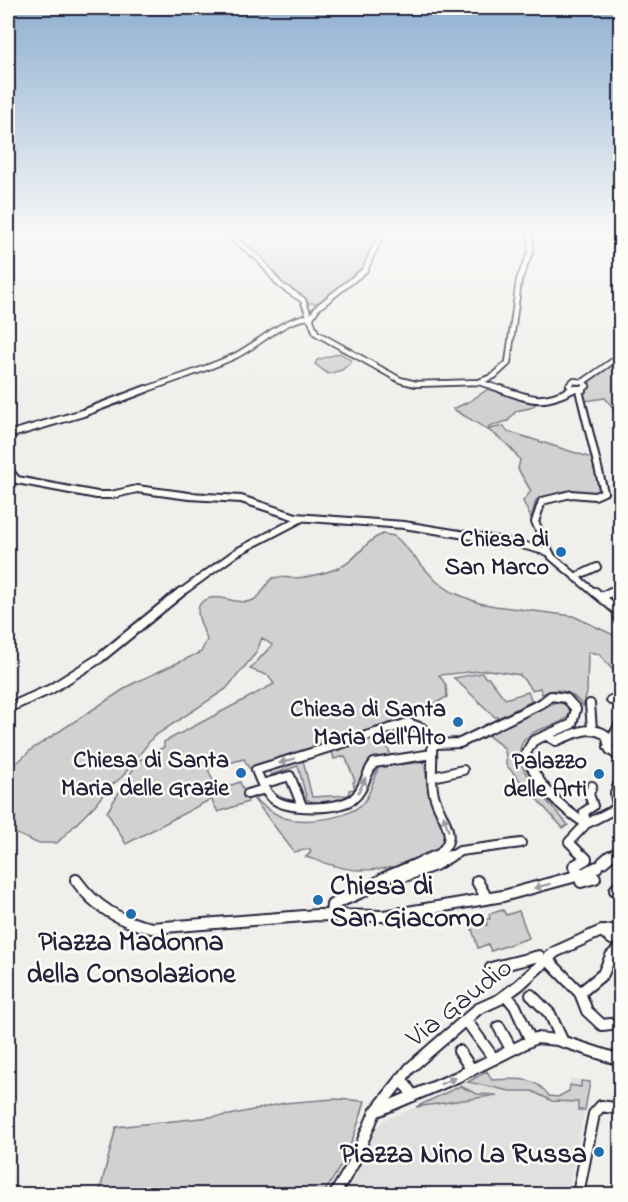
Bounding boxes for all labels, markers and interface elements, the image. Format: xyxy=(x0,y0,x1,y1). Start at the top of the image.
place label: Chiesa di San Marco xyxy=(445,523,549,586)
marker: Chiesa di San Marco xyxy=(554,545,568,559)
place label: Chiesa di Santa Maria dell'Alto xyxy=(290,693,446,756)
marker: Chiesa di Santa Maria dell'Alto xyxy=(451,715,465,729)
place label: Chiesa di Santa Maria delle Grazie xyxy=(61,744,230,807)
place label: Palazzo delle Arti xyxy=(503,745,587,808)
one-way arrow xyxy=(278,757,296,766)
marker: Chiesa di Santa Maria delle Grazie xyxy=(234,766,248,780)
marker: Palazzo delle Arti xyxy=(592,767,606,781)
one-way arrow xyxy=(357,776,367,794)
one-way arrow xyxy=(441,813,450,831)
place label: Chiesa di San Giacomo xyxy=(330,867,485,940)
one-way arrow xyxy=(533,882,551,891)
marker: Chiesa di San Giacomo xyxy=(311,893,325,907)
marker: Piazza Madonna della Consolazione xyxy=(124,907,138,921)
place label: Piazza Madonna della Consolazione xyxy=(26,923,237,996)
street label: Via Gaudio xyxy=(397,949,522,1059)
one-way arrow xyxy=(440,1076,458,1086)
place label: Piazza Nino La Russa xyxy=(340,1135,587,1176)
marker: Piazza Nino La Russa xyxy=(592,1145,606,1159)

